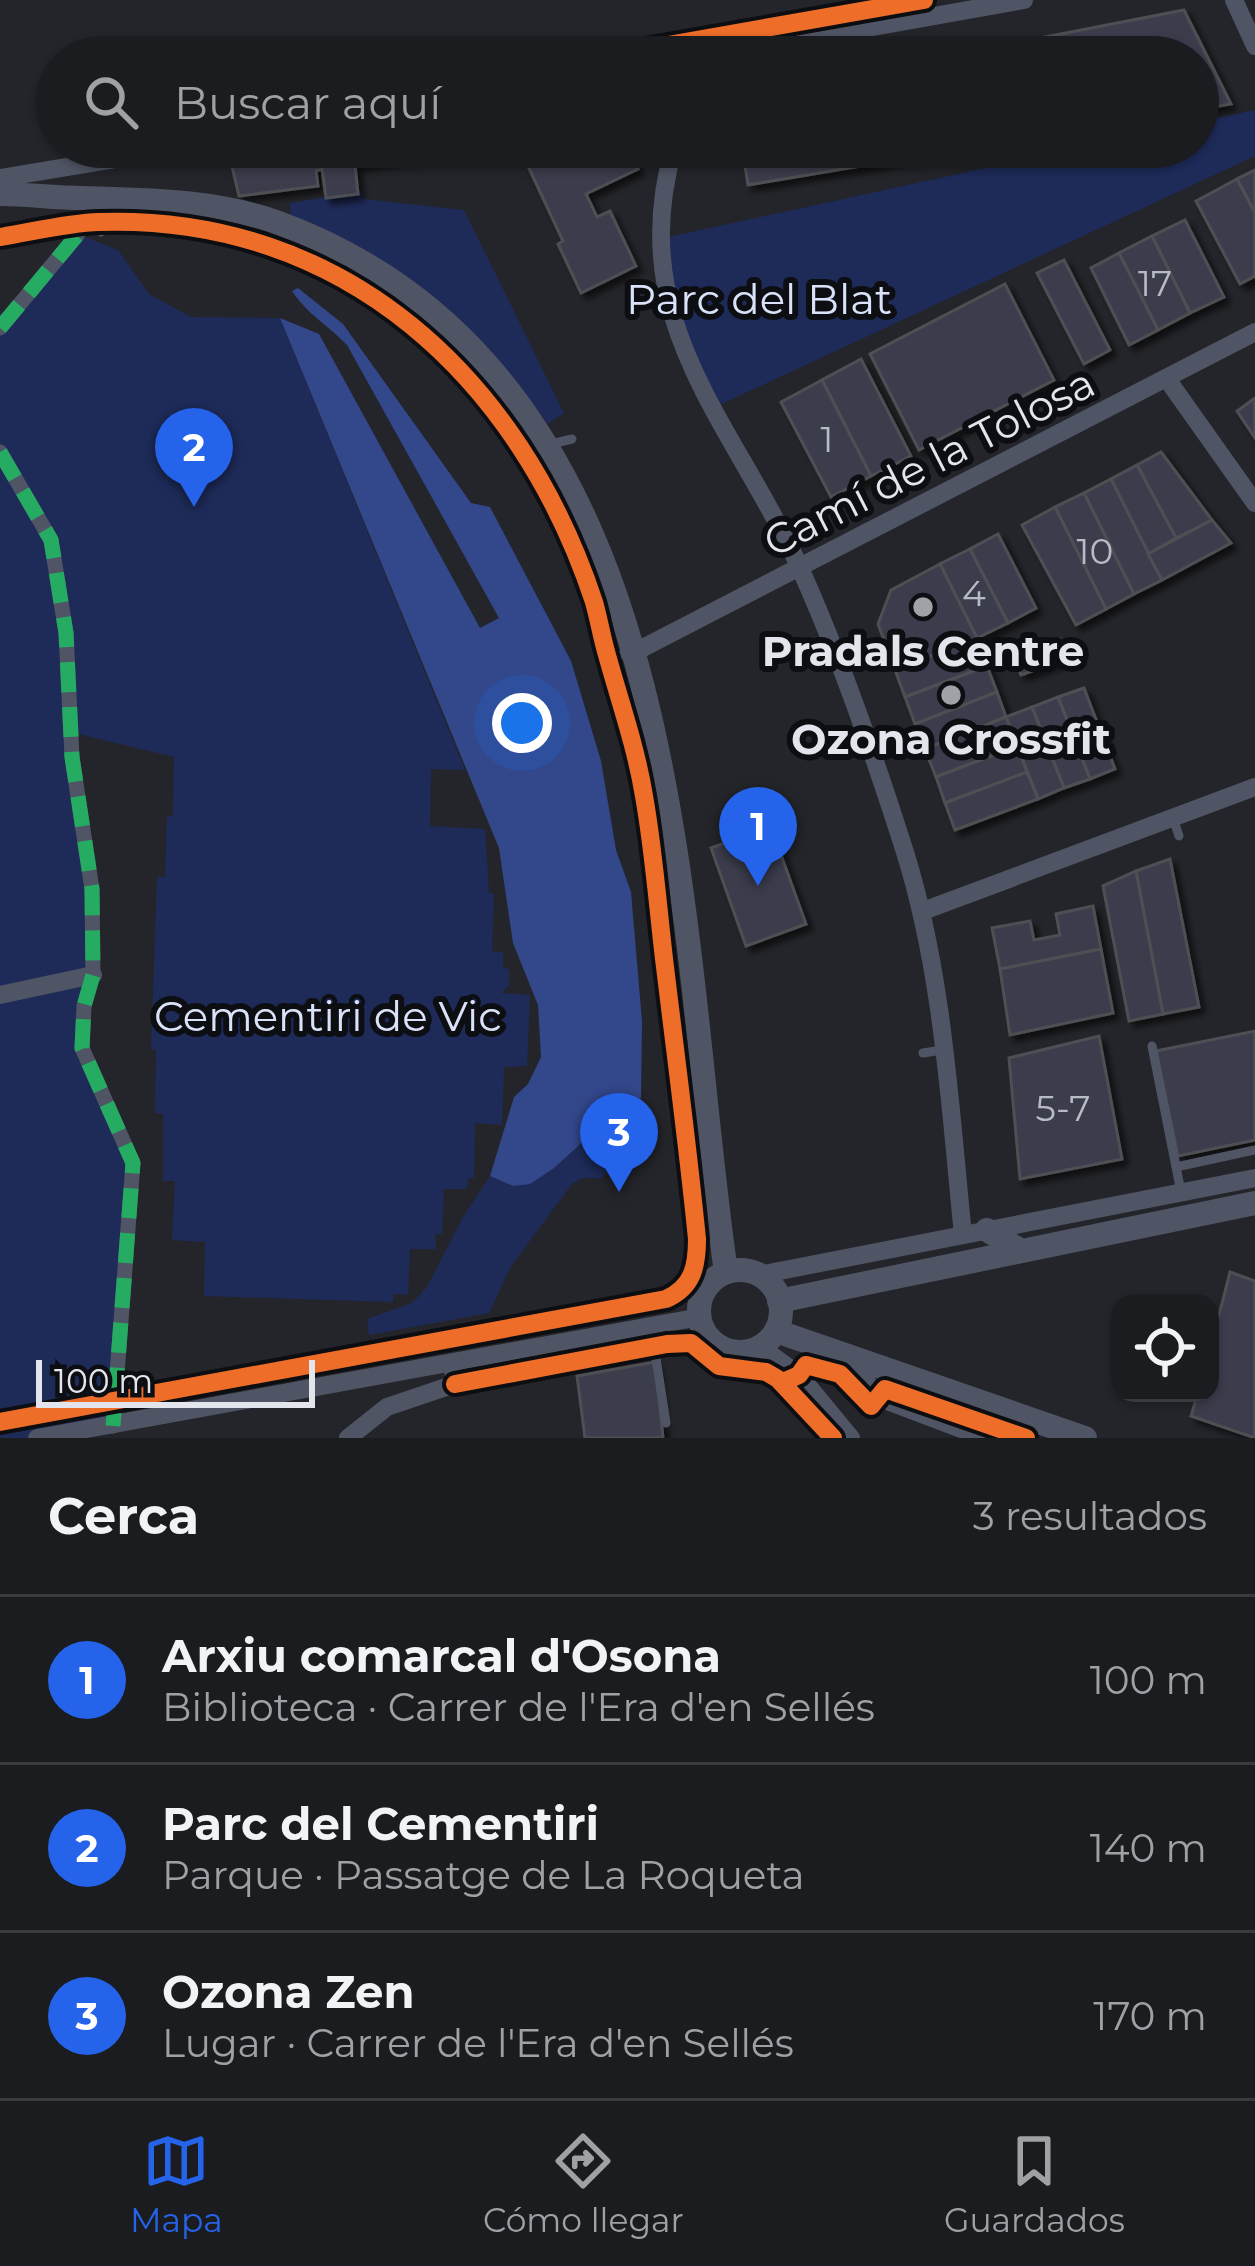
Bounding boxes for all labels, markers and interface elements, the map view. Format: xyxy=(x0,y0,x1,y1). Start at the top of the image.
search box xyxy=(36,36,1219,168)
icon: search xyxy=(78,69,144,135)
text: Buscar aquí xyxy=(174,75,441,130)
house number: 17 xyxy=(1138,261,1172,305)
park label: Parc del Blat xyxy=(626,273,892,325)
street label: Camí de la Tolosa xyxy=(755,356,1103,568)
pin: 2 xyxy=(155,408,233,507)
house number: 1 xyxy=(821,417,834,461)
house number: 10 xyxy=(1077,529,1113,573)
house number: 4 xyxy=(962,571,986,615)
marker: Pradals Centre xyxy=(910,594,936,620)
place label: Pradals Centre xyxy=(762,625,1084,677)
marker: Ozona Crossfit xyxy=(938,682,964,708)
your location xyxy=(492,693,552,753)
place label: Ozona Crossfit xyxy=(791,713,1111,765)
pin: 1 xyxy=(719,787,797,886)
park label: Cementiri de Vic xyxy=(154,990,502,1042)
house number: 5-7 xyxy=(1036,1086,1090,1130)
pin: 3 xyxy=(580,1093,658,1192)
map controls xyxy=(1111,1294,1219,1402)
button: locate xyxy=(1111,1294,1219,1402)
scale bar xyxy=(36,1354,315,1407)
text: 100 m xyxy=(54,1361,153,1401)
text: Cerca xyxy=(48,1485,199,1547)
text: 3 resultados xyxy=(973,1492,1207,1540)
text: Arxiu comarcal d'Osona xyxy=(162,1628,721,1683)
text: 1 xyxy=(79,1656,95,1704)
text: 100 m xyxy=(1090,1656,1207,1704)
text: Biblioteca · Carrer de l'Era d'en Sellés xyxy=(162,1683,875,1731)
text: Parc del Cementiri xyxy=(162,1796,599,1851)
text: 2 xyxy=(75,1824,99,1872)
text: 140 m xyxy=(1090,1824,1207,1872)
text: Parque · Passatge de La Roqueta xyxy=(162,1851,804,1899)
text: Ozona Zen xyxy=(162,1964,415,2019)
text: 3 xyxy=(75,1992,99,2040)
text: 170 m xyxy=(1093,1992,1207,2040)
text: Lugar · Carrer de l'Era d'en Sellés xyxy=(162,2019,794,2067)
tab: Mapa xyxy=(130,2128,223,2240)
tab: Cómo llegar xyxy=(483,2128,684,2240)
tab: Guardados xyxy=(944,2128,1125,2240)

